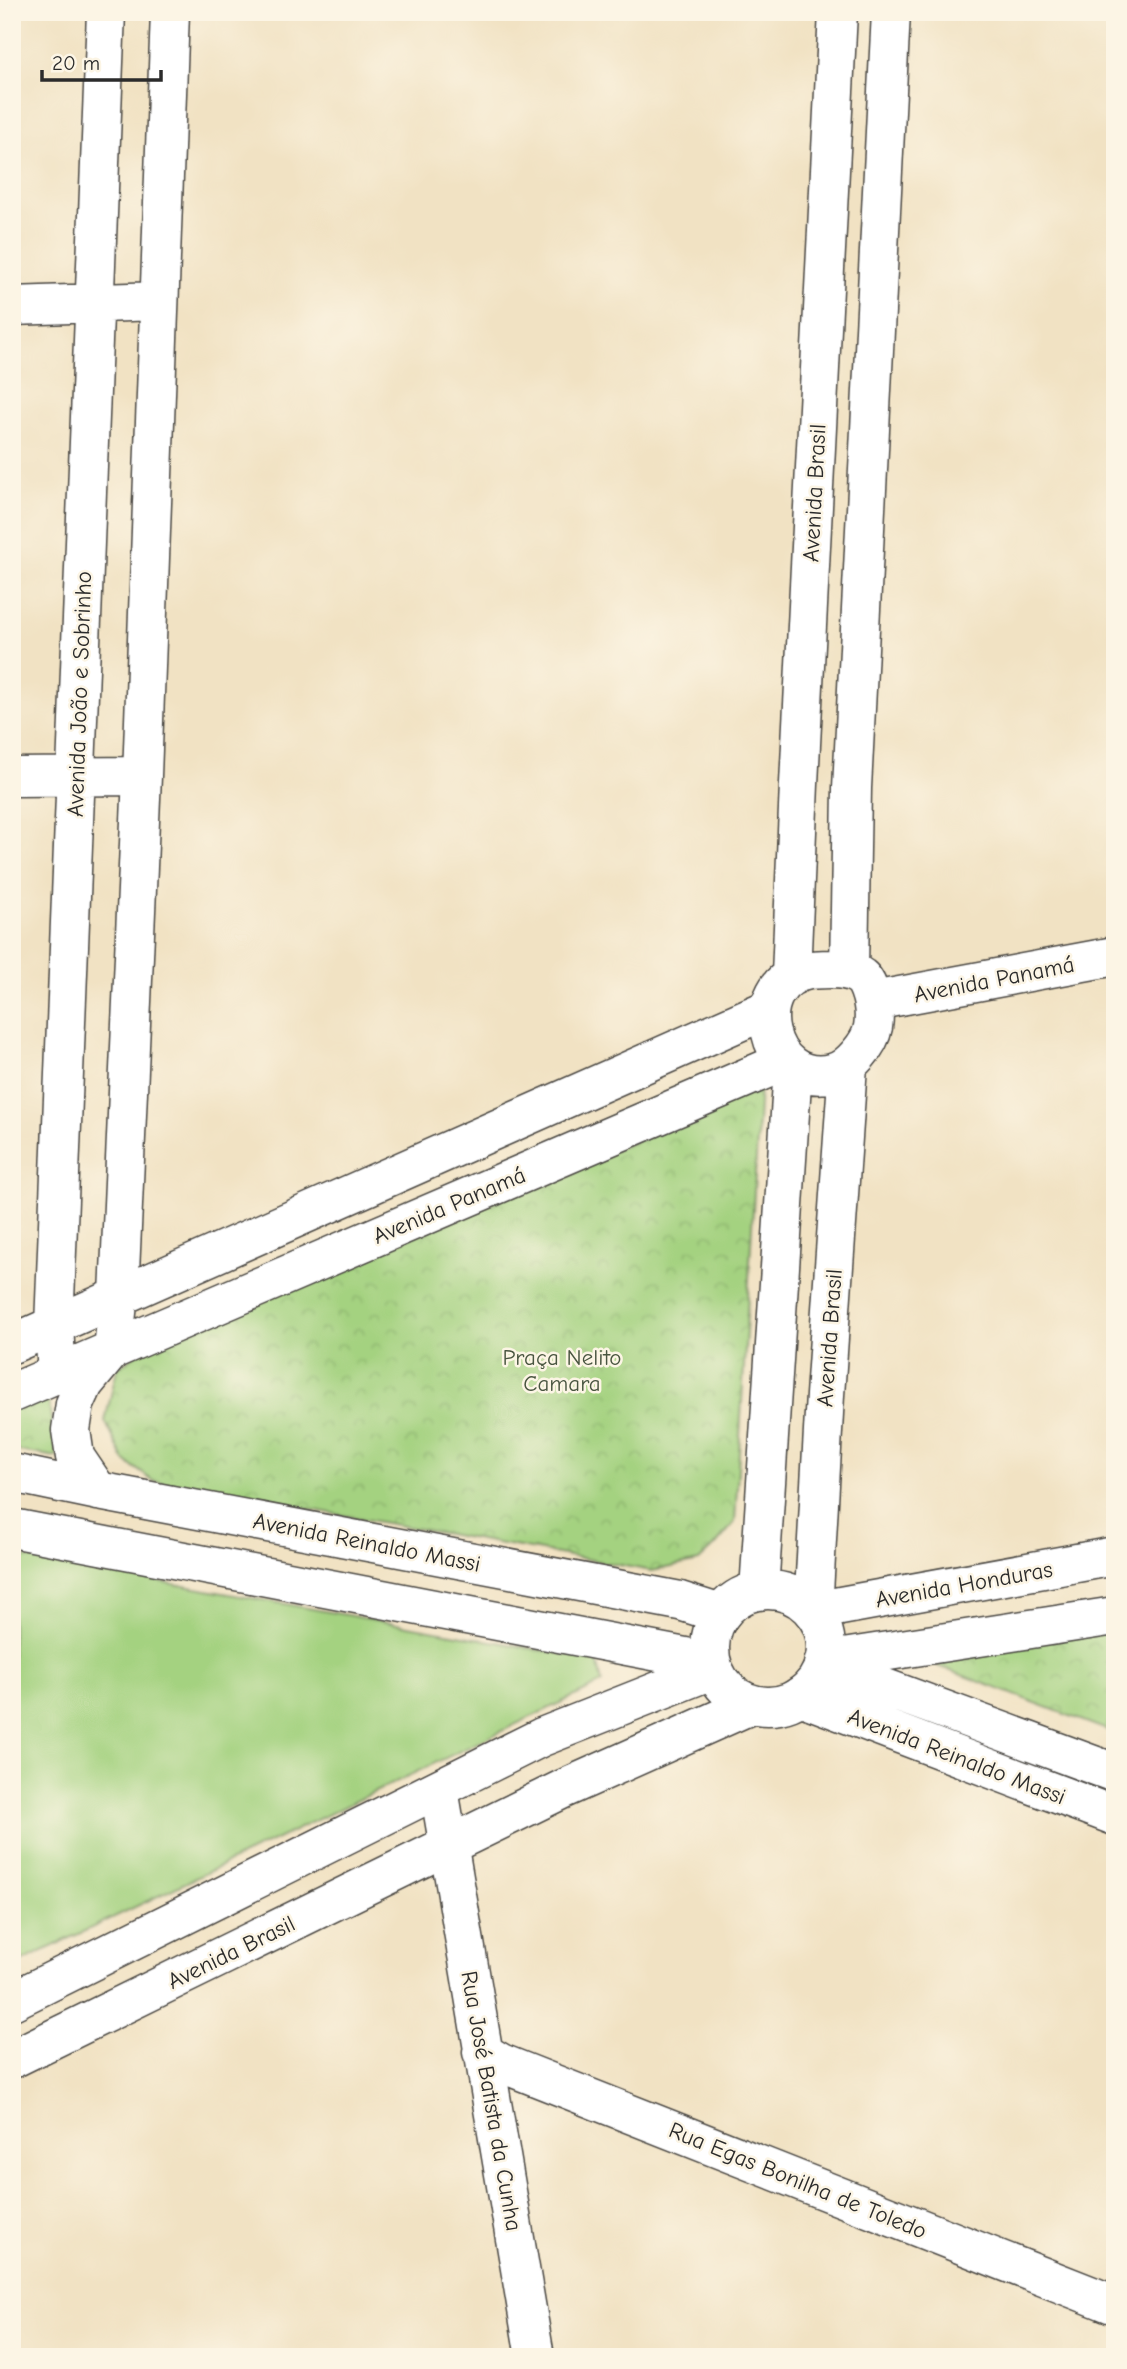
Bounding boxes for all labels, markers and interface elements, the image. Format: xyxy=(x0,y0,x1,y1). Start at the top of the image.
scale bar xyxy=(42,38,161,82)
text: 20 m xyxy=(52,51,100,75)
street label: Avenida Brasil xyxy=(797,423,832,563)
street label: Avenida João e Sobrinho xyxy=(62,571,97,817)
street label: Avenida Panamá xyxy=(912,951,1077,1008)
street label: Avenida Panamá xyxy=(369,1161,529,1250)
street label: Avenida Brasil xyxy=(811,1268,848,1408)
park label: Praça Nelito Camara xyxy=(502,1344,622,1397)
street label: Avenida Reinaldo Massi xyxy=(251,1507,483,1578)
street label: Avenida Honduras xyxy=(873,1556,1055,1613)
street label: Avenida Reinaldo Massi xyxy=(844,1702,1070,1810)
street label: Avenida Brasil xyxy=(163,1910,299,1995)
street label: Rua José Batista da Cunha xyxy=(455,1969,528,2233)
street label: Rua Egas Bonilha de Toledo xyxy=(665,2116,931,2245)

